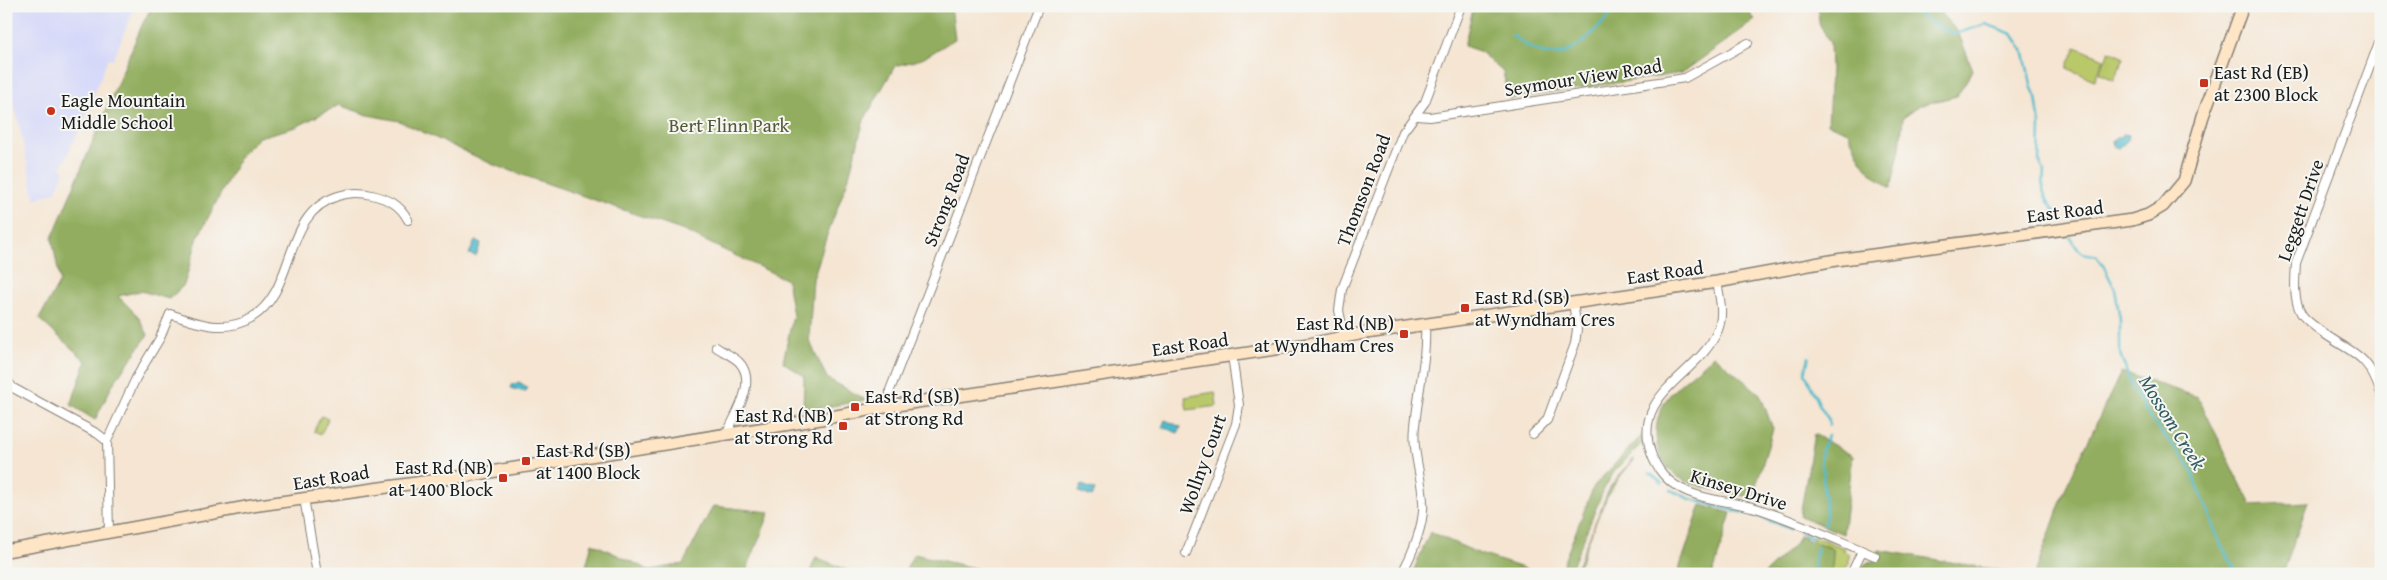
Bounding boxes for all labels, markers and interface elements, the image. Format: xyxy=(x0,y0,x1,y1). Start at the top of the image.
street label: Seymour View Road xyxy=(1502,51,1665,103)
place label: East Rd (EB) at 2300 Block xyxy=(2214,58,2319,108)
marker: East Rd (EB) at 2300 Block xyxy=(2198,77,2210,89)
place label: Eagle Mountain Middle School xyxy=(61,86,186,136)
marker: Eagle Mountain Middle School xyxy=(45,105,57,117)
park label: Bert Flinn Park xyxy=(669,111,790,139)
street label: Thomson Road xyxy=(1329,129,1398,250)
street label: Strong Road xyxy=(915,149,977,250)
street label: Leggett Drive xyxy=(2269,155,2331,265)
street label: East Road xyxy=(2025,192,2106,230)
street label: East Road xyxy=(1625,253,1706,291)
place label: East Rd (SB) at Wyndham Cres xyxy=(1475,283,1615,333)
marker: East Rd (SB) at Wyndham Cres xyxy=(1459,302,1471,314)
place label: East Rd (NB) at Wyndham Cres xyxy=(1254,309,1394,359)
street label: East Road xyxy=(1150,325,1231,363)
marker: East Rd (NB) at Wyndham Cres xyxy=(1398,328,1410,340)
water label: Mossom Creek xyxy=(2132,369,2214,476)
place label: East Rd (SB) at Strong Rd xyxy=(865,382,964,432)
place label: East Rd (NB) at Strong Rd xyxy=(735,401,834,451)
marker: East Rd (SB) at Strong Rd xyxy=(849,401,861,413)
street label: Wollny Court xyxy=(1171,410,1233,518)
marker: East Rd (NB) at Strong Rd xyxy=(837,420,849,432)
place label: East Rd (SB) at 1400 Block xyxy=(536,436,641,486)
place label: East Rd (NB) at 1400 Block xyxy=(389,453,493,503)
marker: East Rd (SB) at 1400 Block xyxy=(520,455,532,467)
street label: East Road xyxy=(291,457,372,497)
street label: Kinsey Drive xyxy=(1687,461,1791,517)
marker: East Rd (NB) at 1400 Block xyxy=(497,472,509,484)

